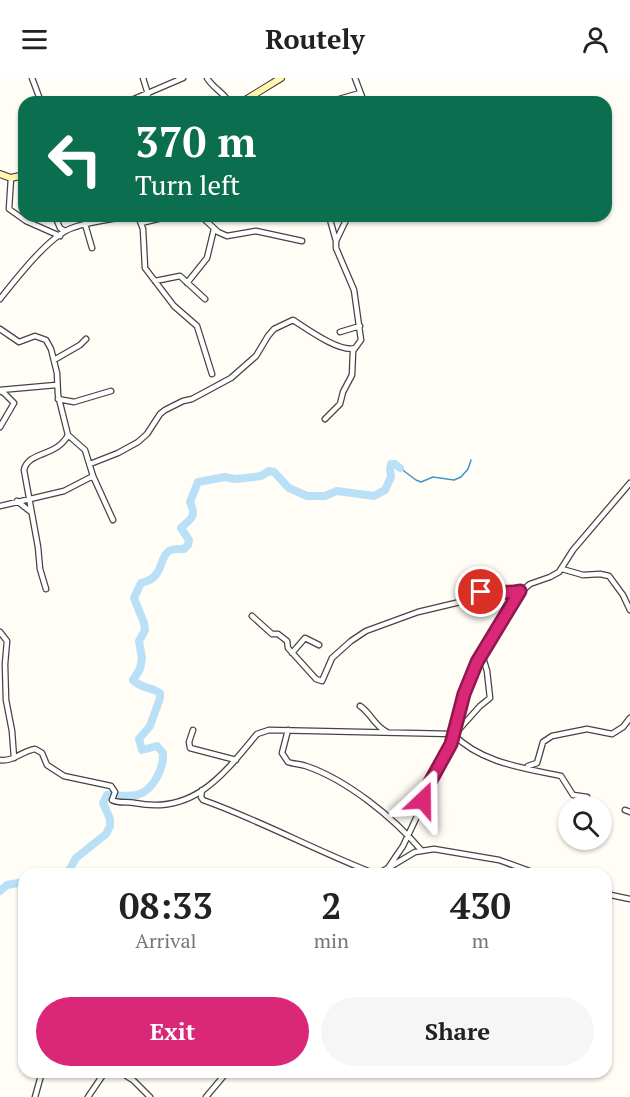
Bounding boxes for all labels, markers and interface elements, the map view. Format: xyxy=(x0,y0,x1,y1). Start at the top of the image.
text: Routely xyxy=(265,21,365,57)
icon: menu xyxy=(18,23,51,56)
icon: person xyxy=(579,23,612,56)
text: 370 m xyxy=(135,113,256,169)
icon: left xyxy=(36,120,114,198)
text: Turn left xyxy=(135,167,240,203)
pin xyxy=(455,566,506,617)
icon: arrive xyxy=(464,575,497,608)
position arrow xyxy=(391,768,455,832)
map controls xyxy=(558,796,612,850)
button: search xyxy=(558,796,612,850)
text: 08:33 xyxy=(119,882,213,929)
text: 2 xyxy=(321,882,342,929)
text: 430 xyxy=(450,882,511,929)
text: Arrival xyxy=(135,927,197,954)
text: min xyxy=(314,927,349,954)
text: m xyxy=(472,927,489,954)
button: Exit xyxy=(36,997,309,1066)
button: Share xyxy=(321,997,594,1066)

